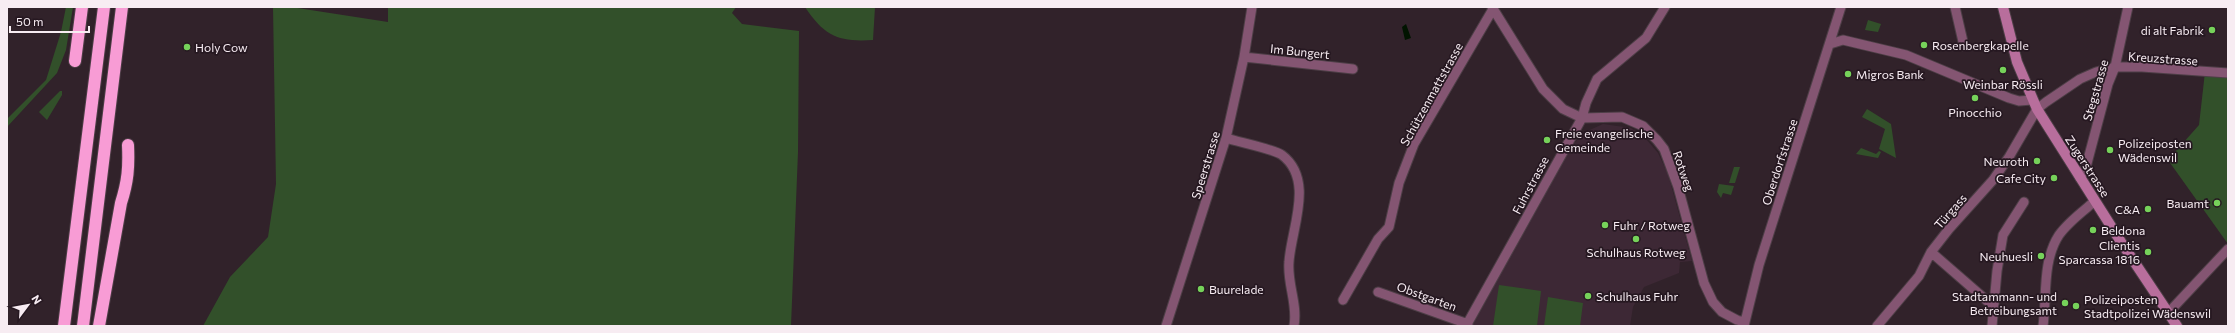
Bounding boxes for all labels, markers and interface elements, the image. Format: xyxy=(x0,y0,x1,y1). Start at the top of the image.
scale bar xyxy=(10,8,89,34)
text: 50 m xyxy=(16,14,44,28)
place label: di alt Fabrik xyxy=(2141,23,2204,37)
marker: di alt Fabrik xyxy=(2207,25,2217,35)
place label: Rosenbergkapelle xyxy=(1932,38,2029,52)
place label: Holy Cow xyxy=(195,40,248,54)
street label: Schützenmattstrasse xyxy=(1397,40,1465,148)
marker: Rosenbergkapelle xyxy=(1919,40,1929,50)
street label: Im Bungert xyxy=(1269,41,1331,61)
marker: Holy Cow xyxy=(182,42,192,52)
street label: Kreuzstrasse xyxy=(2128,49,2198,67)
street label: Stegstrasse xyxy=(2080,58,2110,122)
marker: Weinbar Rössli xyxy=(1998,65,2008,75)
place label: Migros Bank xyxy=(1856,67,1924,81)
marker: Migros Bank xyxy=(1843,69,1853,79)
place label: Weinbar Rössli xyxy=(1963,77,2043,91)
marker: Pinocchio xyxy=(1970,93,1980,103)
place label: Pinocchio xyxy=(1948,105,2002,119)
street label: Oberdorfstrasse xyxy=(1758,117,1800,207)
place label: Freie evangelische Gemeinde xyxy=(1555,126,1653,154)
street label: Speerstrasse xyxy=(1188,130,1222,200)
street label: Zugerstrasse xyxy=(2063,133,2113,199)
marker: Freie evangelische Gemeinde xyxy=(1542,135,1552,145)
place label: Polizeiposten Wädenswil xyxy=(2118,136,2192,164)
marker: Polizeiposten Wädenswil xyxy=(2105,145,2115,155)
street label: Rotweg xyxy=(1671,149,1698,194)
street label: Fuhrstrasse xyxy=(1509,154,1551,216)
place label: Neuroth xyxy=(1983,154,2029,168)
marker: Neuroth xyxy=(2032,156,2042,166)
place label: Cafe City xyxy=(1996,171,2046,185)
marker: Cafe City xyxy=(2049,173,2059,183)
street label: Türgass xyxy=(1931,191,1969,231)
place label: Bauamt xyxy=(2167,196,2209,210)
marker: Bauamt xyxy=(2212,198,2222,208)
place label: C&A xyxy=(2115,202,2140,216)
marker: C&A xyxy=(2143,204,2153,214)
place label: Fuhr / Rotweg xyxy=(1613,218,1690,232)
marker: Fuhr / Rotweg xyxy=(1600,220,1610,230)
place label: Beldona xyxy=(2101,223,2145,237)
marker: Beldona xyxy=(2088,225,2098,235)
marker: Schulhaus Rotweg xyxy=(1631,234,1641,244)
place label: Clientis Sparcassa 1816 xyxy=(2058,238,2140,266)
place label: Schulhaus Rotweg xyxy=(1586,245,1686,259)
marker: Clientis Sparcassa 1816 xyxy=(2143,247,2153,257)
place label: Neuhuesli xyxy=(1979,249,2033,263)
marker: Neuhuesli xyxy=(2036,251,2046,261)
street label: Obstgarten xyxy=(1395,279,1459,313)
place label: Buurelade xyxy=(1209,282,1264,296)
marker: Buurelade xyxy=(1196,284,1206,294)
north arrow xyxy=(8,285,48,325)
place label: Schulhaus Fuhr xyxy=(1596,289,1678,303)
place label: Stadtammann- und Betreibungsamt xyxy=(1952,289,2057,317)
marker: Schulhaus Fuhr xyxy=(1583,291,1593,301)
text: N xyxy=(29,292,45,306)
place label: Polizeiposten Stadtpolizei Wädenswil xyxy=(2084,292,2211,320)
marker: Stadtammann- und Betreibungsamt xyxy=(2060,298,2070,308)
marker: Polizeiposten Stadtpolizei Wädenswil xyxy=(2071,301,2081,311)

